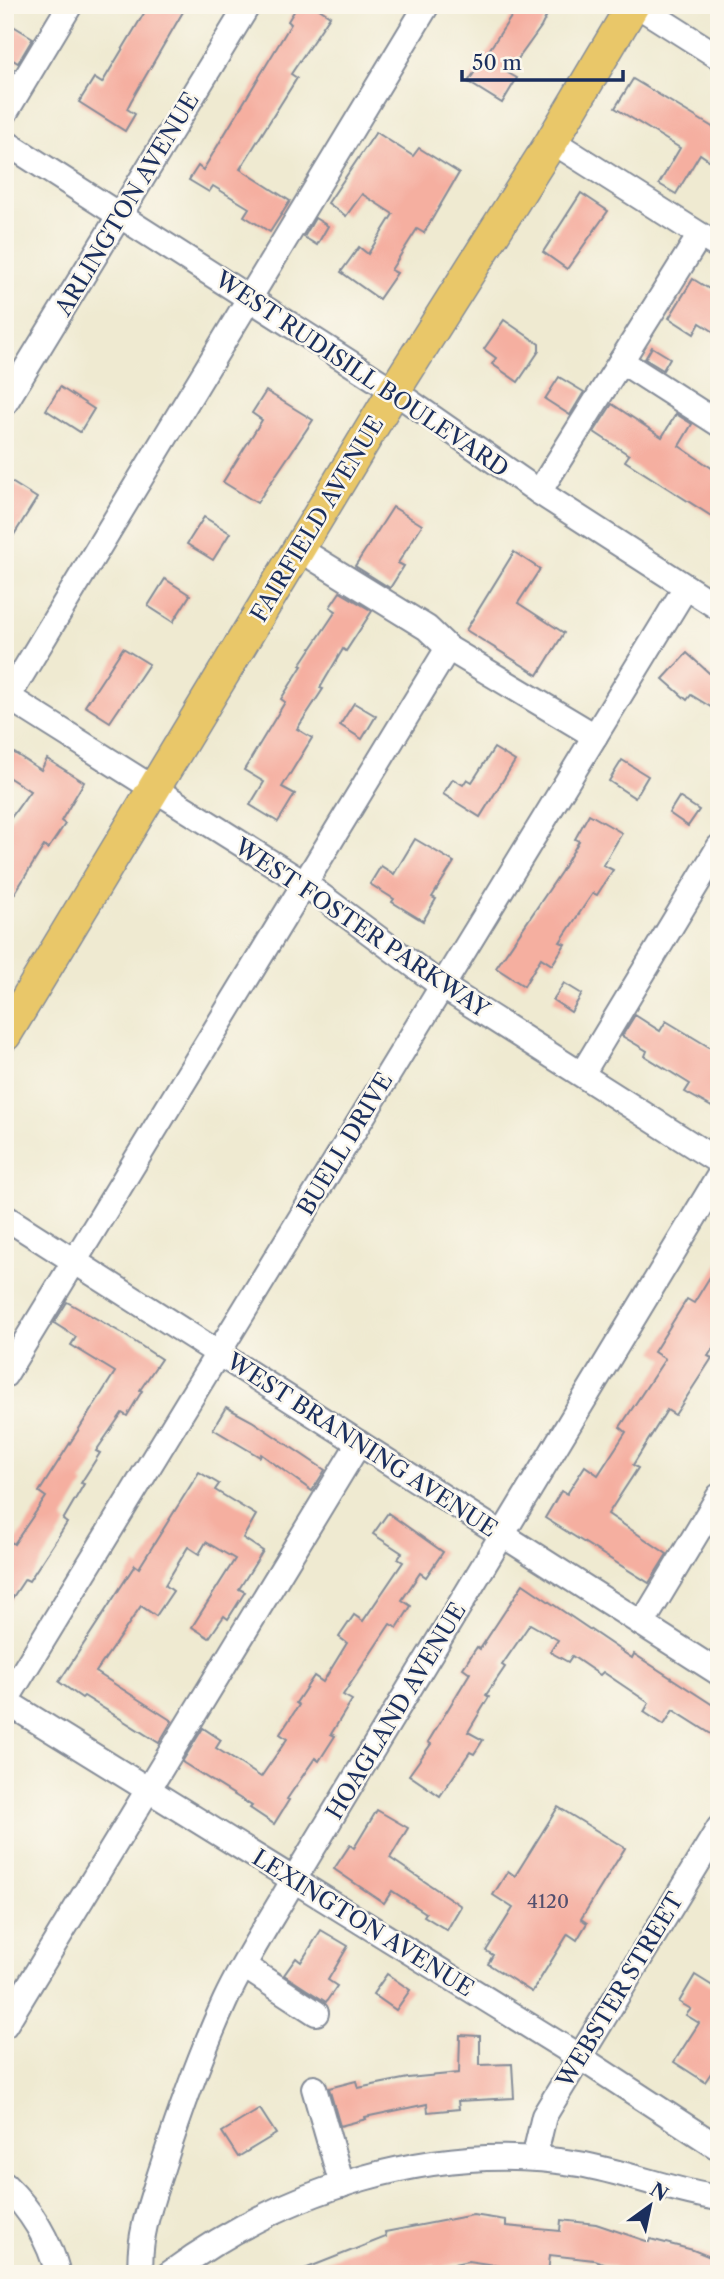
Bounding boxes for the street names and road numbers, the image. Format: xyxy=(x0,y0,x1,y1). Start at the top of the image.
street label: ARLINGTON AVENUE xyxy=(49,87,205,322)
street label: WEST RUDISILL BOULEVARD xyxy=(209,265,514,483)
street label: FAIRFIELD AVENUE xyxy=(245,411,389,627)
street label: WEST FOSTER PARKWAY xyxy=(229,832,495,1024)
street label: BUELL DRIVE xyxy=(291,1068,399,1220)
street label: WEST BRANNING AVENUE xyxy=(221,1346,502,1543)
street label: HOAGLAND AVENUE xyxy=(320,1598,472,1824)
street label: LEXINGTON AVENUE xyxy=(247,1843,479,2003)
street label: WEBSTER STREET xyxy=(550,1887,690,2094)

